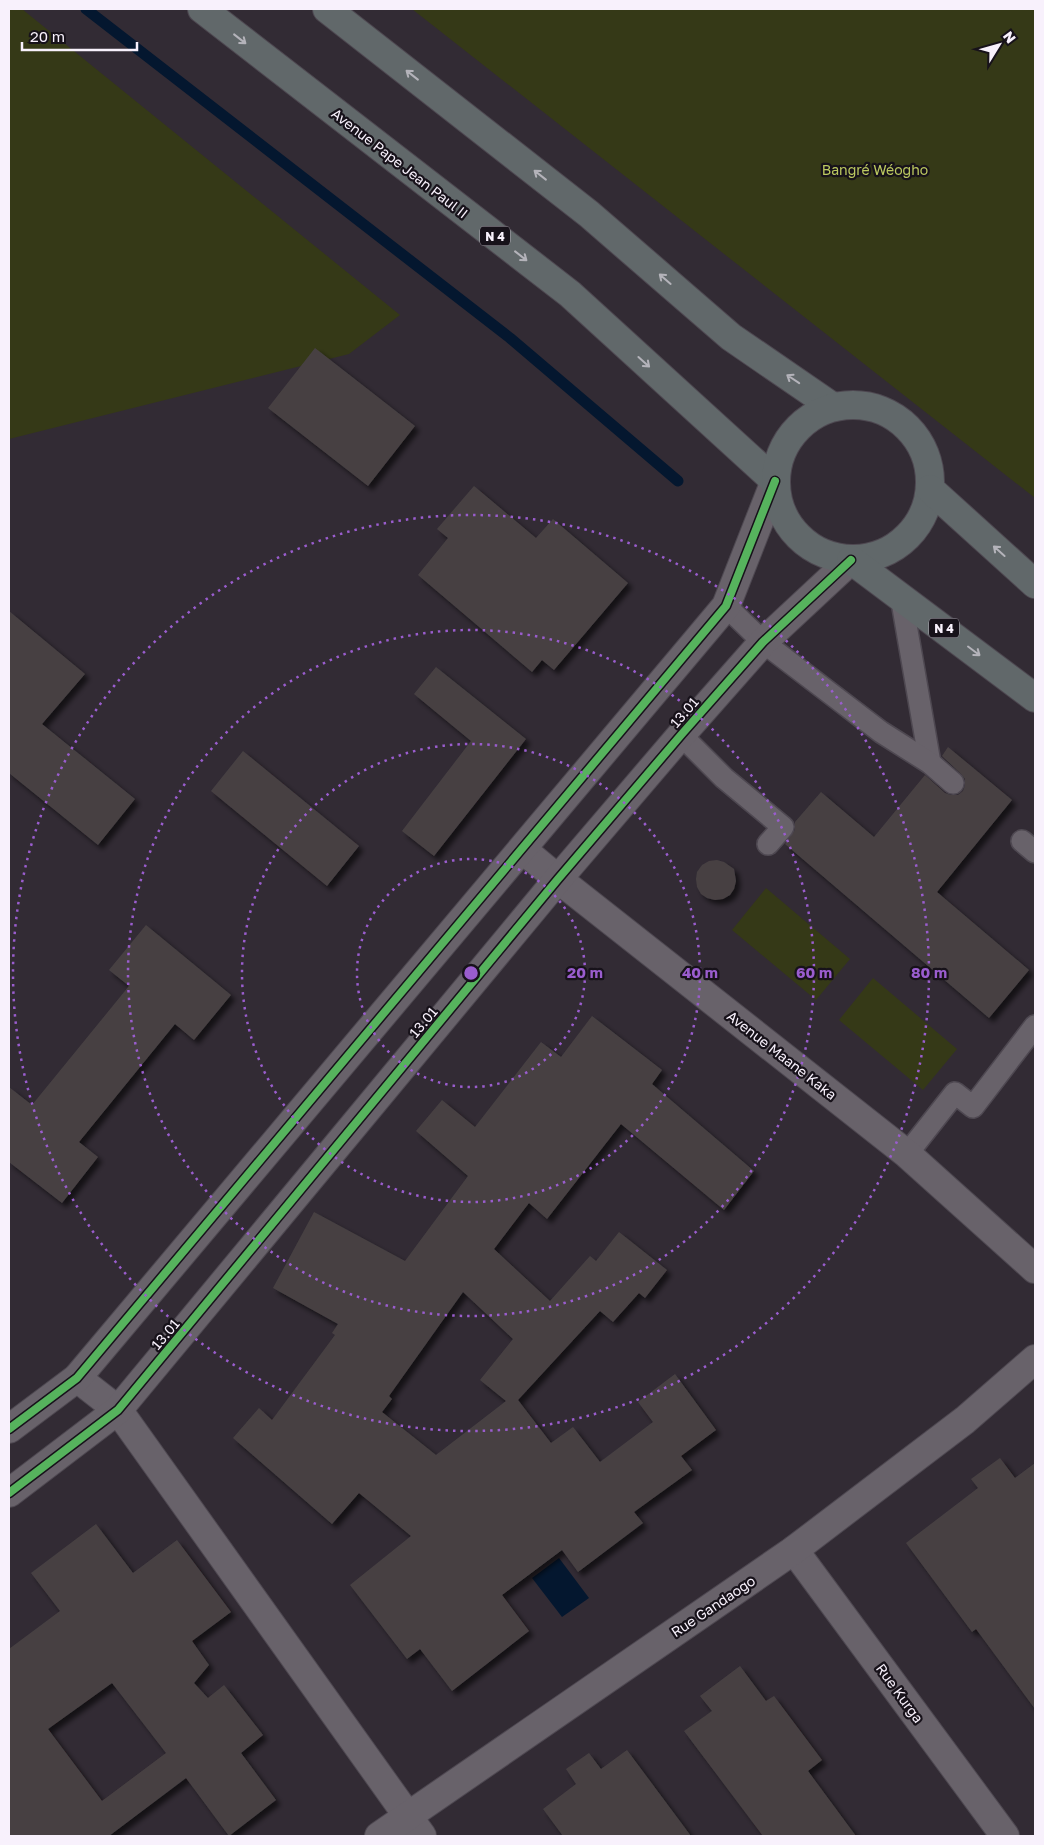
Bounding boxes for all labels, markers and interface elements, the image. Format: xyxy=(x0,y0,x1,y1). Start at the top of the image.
scale bar xyxy=(22,20,138,52)
north arrow xyxy=(974,20,1024,70)
text: 20 m xyxy=(30,27,65,45)
text: N xyxy=(1000,28,1020,46)
one-way arrow xyxy=(233,33,246,44)
one-way arrow xyxy=(406,70,419,81)
street label: Avenue Pape Jean Paul II xyxy=(329,105,471,221)
park label: Bangré Wéogho xyxy=(822,161,928,178)
one-way arrow xyxy=(534,170,547,181)
road number: N 4 xyxy=(480,227,510,246)
one-way arrow xyxy=(514,251,528,261)
one-way arrow xyxy=(658,273,671,285)
one-way arrow xyxy=(638,356,650,368)
one-way arrow xyxy=(786,374,800,384)
one-way arrow xyxy=(993,546,1006,557)
road number: N 4 xyxy=(929,618,959,638)
one-way arrow xyxy=(967,646,980,657)
street label: 13.01 xyxy=(666,693,702,731)
text: 20 m xyxy=(567,963,603,981)
text: 40 m xyxy=(682,963,718,981)
text: 60 m xyxy=(796,963,832,981)
text: 80 m xyxy=(911,963,947,981)
centre of rings xyxy=(462,964,480,982)
street label: 13.01 xyxy=(405,1003,441,1041)
street label: Avenue Maane Kaka xyxy=(724,1007,840,1103)
street label: 13.01 xyxy=(147,1315,183,1353)
street label: Rue Gandaogo xyxy=(668,1572,758,1640)
street label: Rue Kurga xyxy=(873,1660,927,1726)

